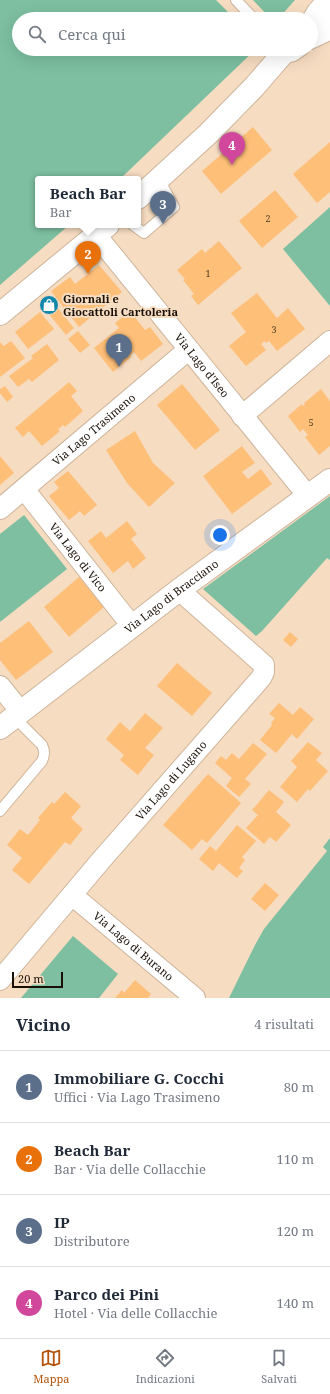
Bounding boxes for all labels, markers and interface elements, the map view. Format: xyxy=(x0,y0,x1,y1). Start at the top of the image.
search box xyxy=(12,12,318,56)
icon: search xyxy=(26,23,48,45)
text: Cerca qui xyxy=(58,24,126,44)
pin: 4 xyxy=(219,132,245,165)
popup xyxy=(35,176,141,228)
text: Beach Bar xyxy=(50,183,126,203)
pin: 3 xyxy=(150,191,176,224)
text: Bar xyxy=(50,203,72,221)
house number: 2 xyxy=(265,212,271,225)
pin: 2 xyxy=(75,241,101,274)
house number: 1 xyxy=(205,267,211,280)
place label: Giornali e Giocattoli Cartoleria xyxy=(63,291,178,319)
shop icon: Giornali e Giocattoli Cartoleria xyxy=(38,294,60,316)
house number: 3 xyxy=(271,323,277,336)
street label: Via Lago d'Iseo xyxy=(172,330,233,400)
pin: 1 xyxy=(106,334,132,367)
street label: Via Lago Trasimeno xyxy=(49,390,138,469)
house number: 5 xyxy=(308,416,314,429)
street label: Via Lago di Vico xyxy=(46,519,110,595)
your location xyxy=(210,525,230,545)
street label: Via Lago di Bracciano xyxy=(121,556,221,636)
street label: Via Lago di Lugano xyxy=(132,737,210,823)
street label: Via Lago di Burano xyxy=(90,908,177,984)
scale bar xyxy=(12,970,63,989)
text: 20 m xyxy=(18,971,44,986)
text: Vicino xyxy=(16,1013,71,1036)
text: 4 risultati xyxy=(254,1015,314,1033)
text: Immobiliare G. Cocchi xyxy=(54,1068,224,1088)
text: 1 xyxy=(25,1078,33,1096)
text: 80 m xyxy=(284,1078,314,1096)
text: Uffici · Via Lago Trasimeno xyxy=(54,1088,220,1106)
text: Beach Bar xyxy=(54,1140,130,1160)
text: 2 xyxy=(25,1150,33,1168)
text: 110 m xyxy=(277,1150,314,1168)
text: Bar · Via delle Collacchie xyxy=(54,1160,206,1178)
text: IP xyxy=(54,1212,70,1232)
text: 3 xyxy=(25,1222,33,1240)
text: 120 m xyxy=(277,1222,314,1240)
text: Distributore xyxy=(54,1232,130,1250)
text: Parco dei Pini xyxy=(54,1284,159,1304)
text: 4 xyxy=(25,1294,33,1312)
text: 140 m xyxy=(277,1294,314,1312)
text: Hotel · Via delle Collacchie xyxy=(54,1304,217,1322)
tab: Mappa xyxy=(33,1347,69,1386)
tab: Indicazioni xyxy=(136,1347,195,1386)
tab: Salvati xyxy=(261,1347,297,1386)

